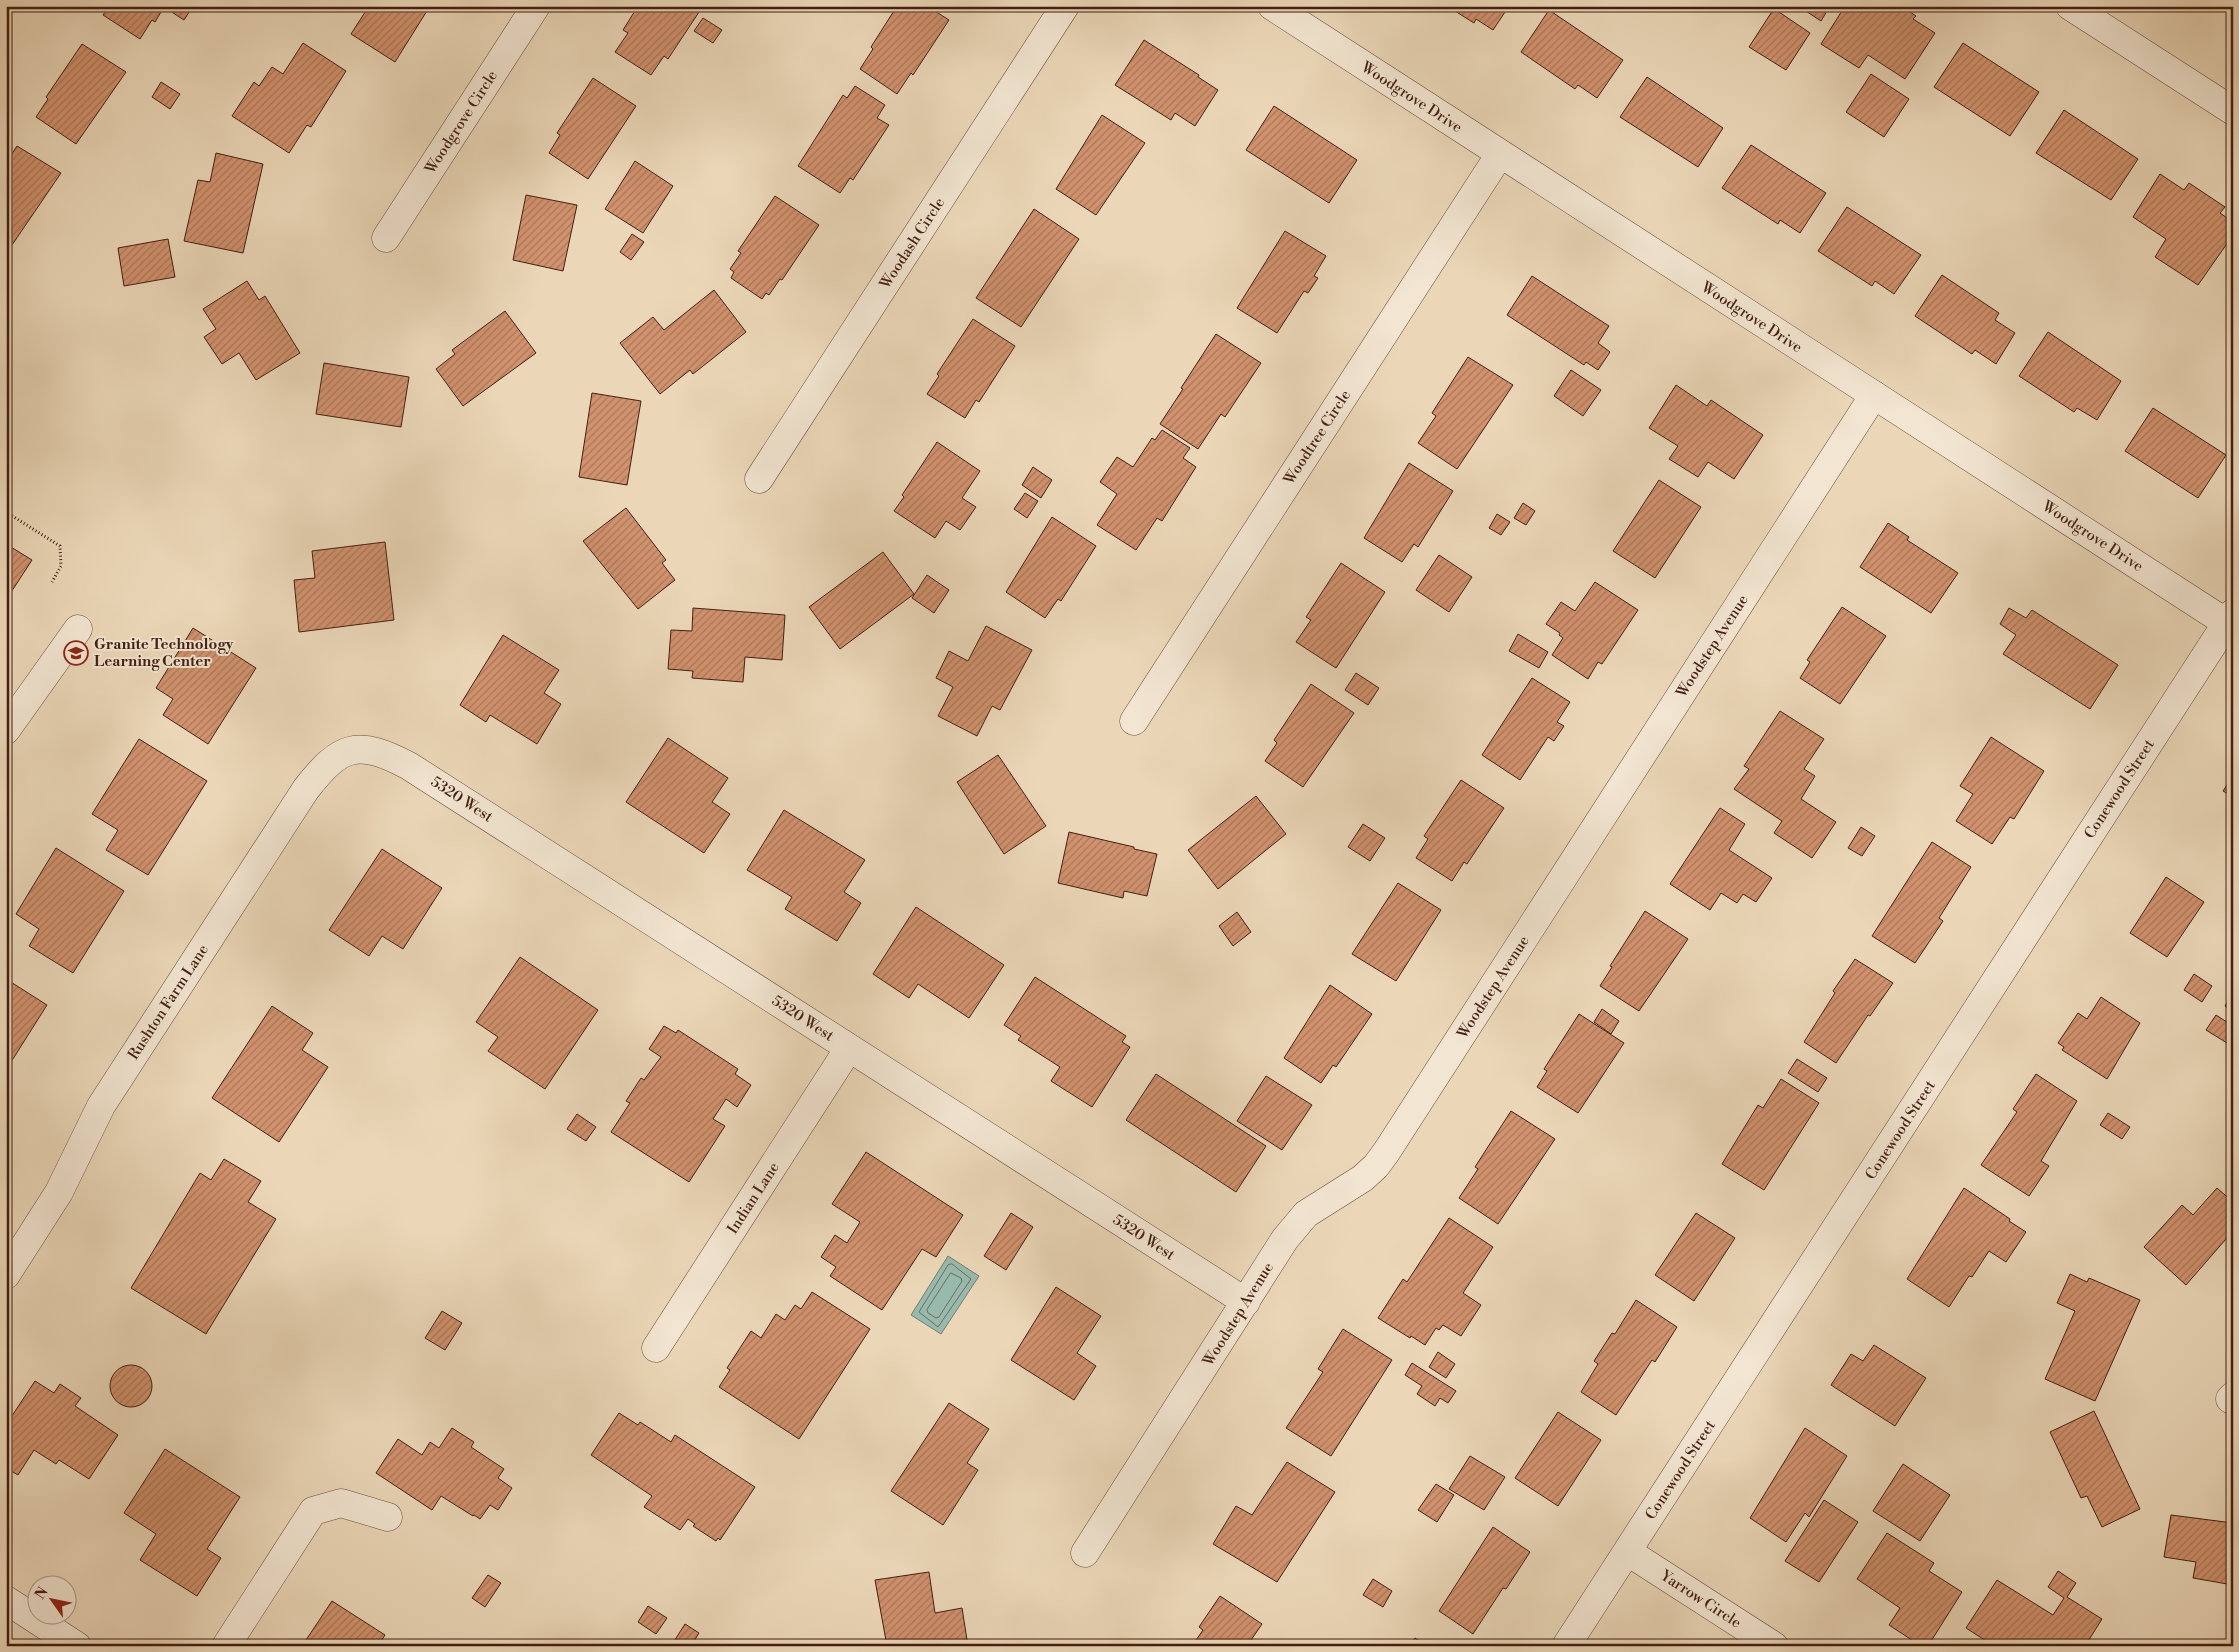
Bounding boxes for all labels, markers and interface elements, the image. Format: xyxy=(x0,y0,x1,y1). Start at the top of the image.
street label: Woodgrove Drive xyxy=(1357,57,1466,137)
street label: Woodgrove Circle xyxy=(420,67,502,178)
street label: Woodash Circle xyxy=(875,194,949,293)
street label: Woodgrove Drive xyxy=(1697,277,1806,357)
street label: Woodtree Circle xyxy=(1279,386,1355,489)
street label: Woodgrove Drive xyxy=(2038,496,2147,576)
street label: Woodstep Avenue xyxy=(1672,591,1753,702)
place label: Granite Technology Learning Center xyxy=(94,635,234,671)
school or university icon: Granite Technology Learning Center xyxy=(63,640,89,666)
street label: Conewood Street xyxy=(2080,735,2159,843)
street label: 5320 West xyxy=(427,772,497,827)
street label: Woodstep Avenue xyxy=(1453,932,1534,1043)
street label: Rushton Farm Lane xyxy=(124,941,213,1063)
street label: 5320 West xyxy=(768,991,838,1046)
street label: Conewood Street xyxy=(1861,1076,1940,1184)
street label: Indian Lane xyxy=(723,1159,784,1238)
street label: 5320 West xyxy=(1109,1210,1179,1265)
street label: Woodstep Avenue xyxy=(1198,1259,1278,1370)
street label: Conewood Street xyxy=(1641,1416,1720,1524)
street label: Yarrow Circle xyxy=(1656,1566,1745,1633)
north arrow xyxy=(28,1574,78,1624)
text: N xyxy=(31,1584,53,1603)

